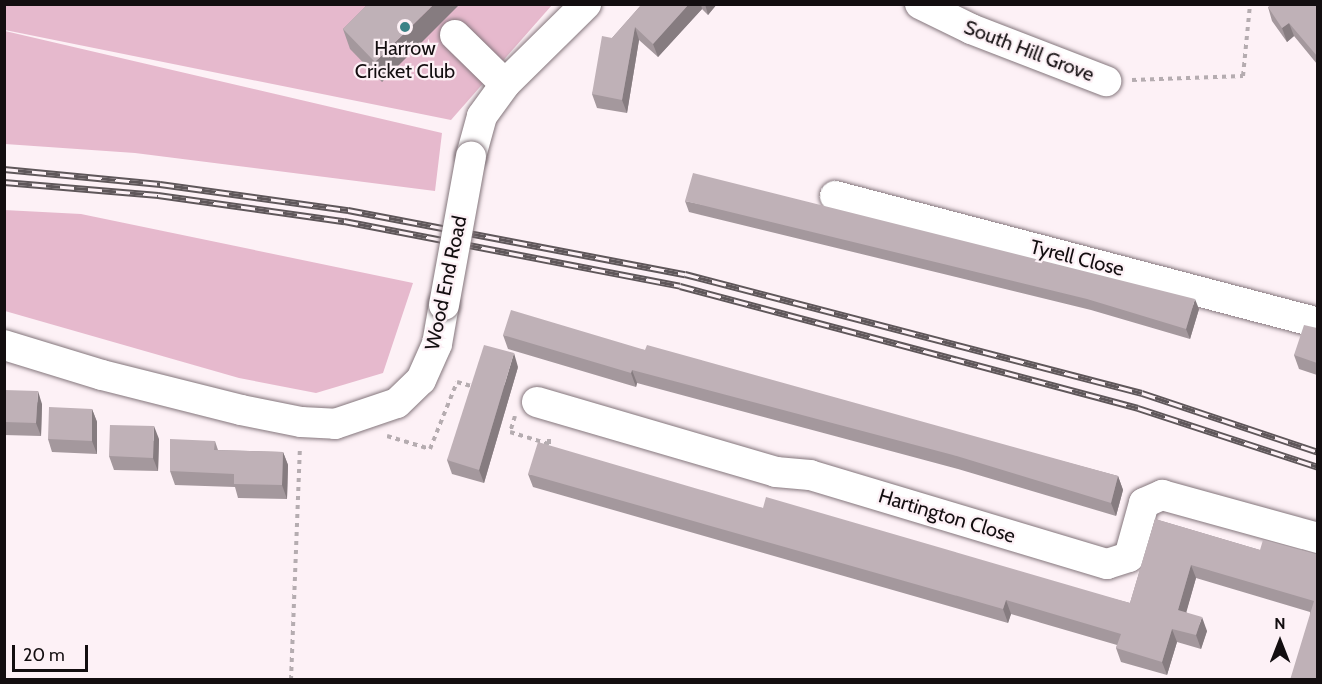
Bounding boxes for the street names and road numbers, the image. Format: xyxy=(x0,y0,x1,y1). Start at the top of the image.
street label: South Hill Grove xyxy=(961,15,1097,87)
street label: Wood End Road xyxy=(420,214,472,352)
street label: Tyrell Close xyxy=(1028,235,1126,281)
street label: Hartington Close xyxy=(876,484,1018,548)

